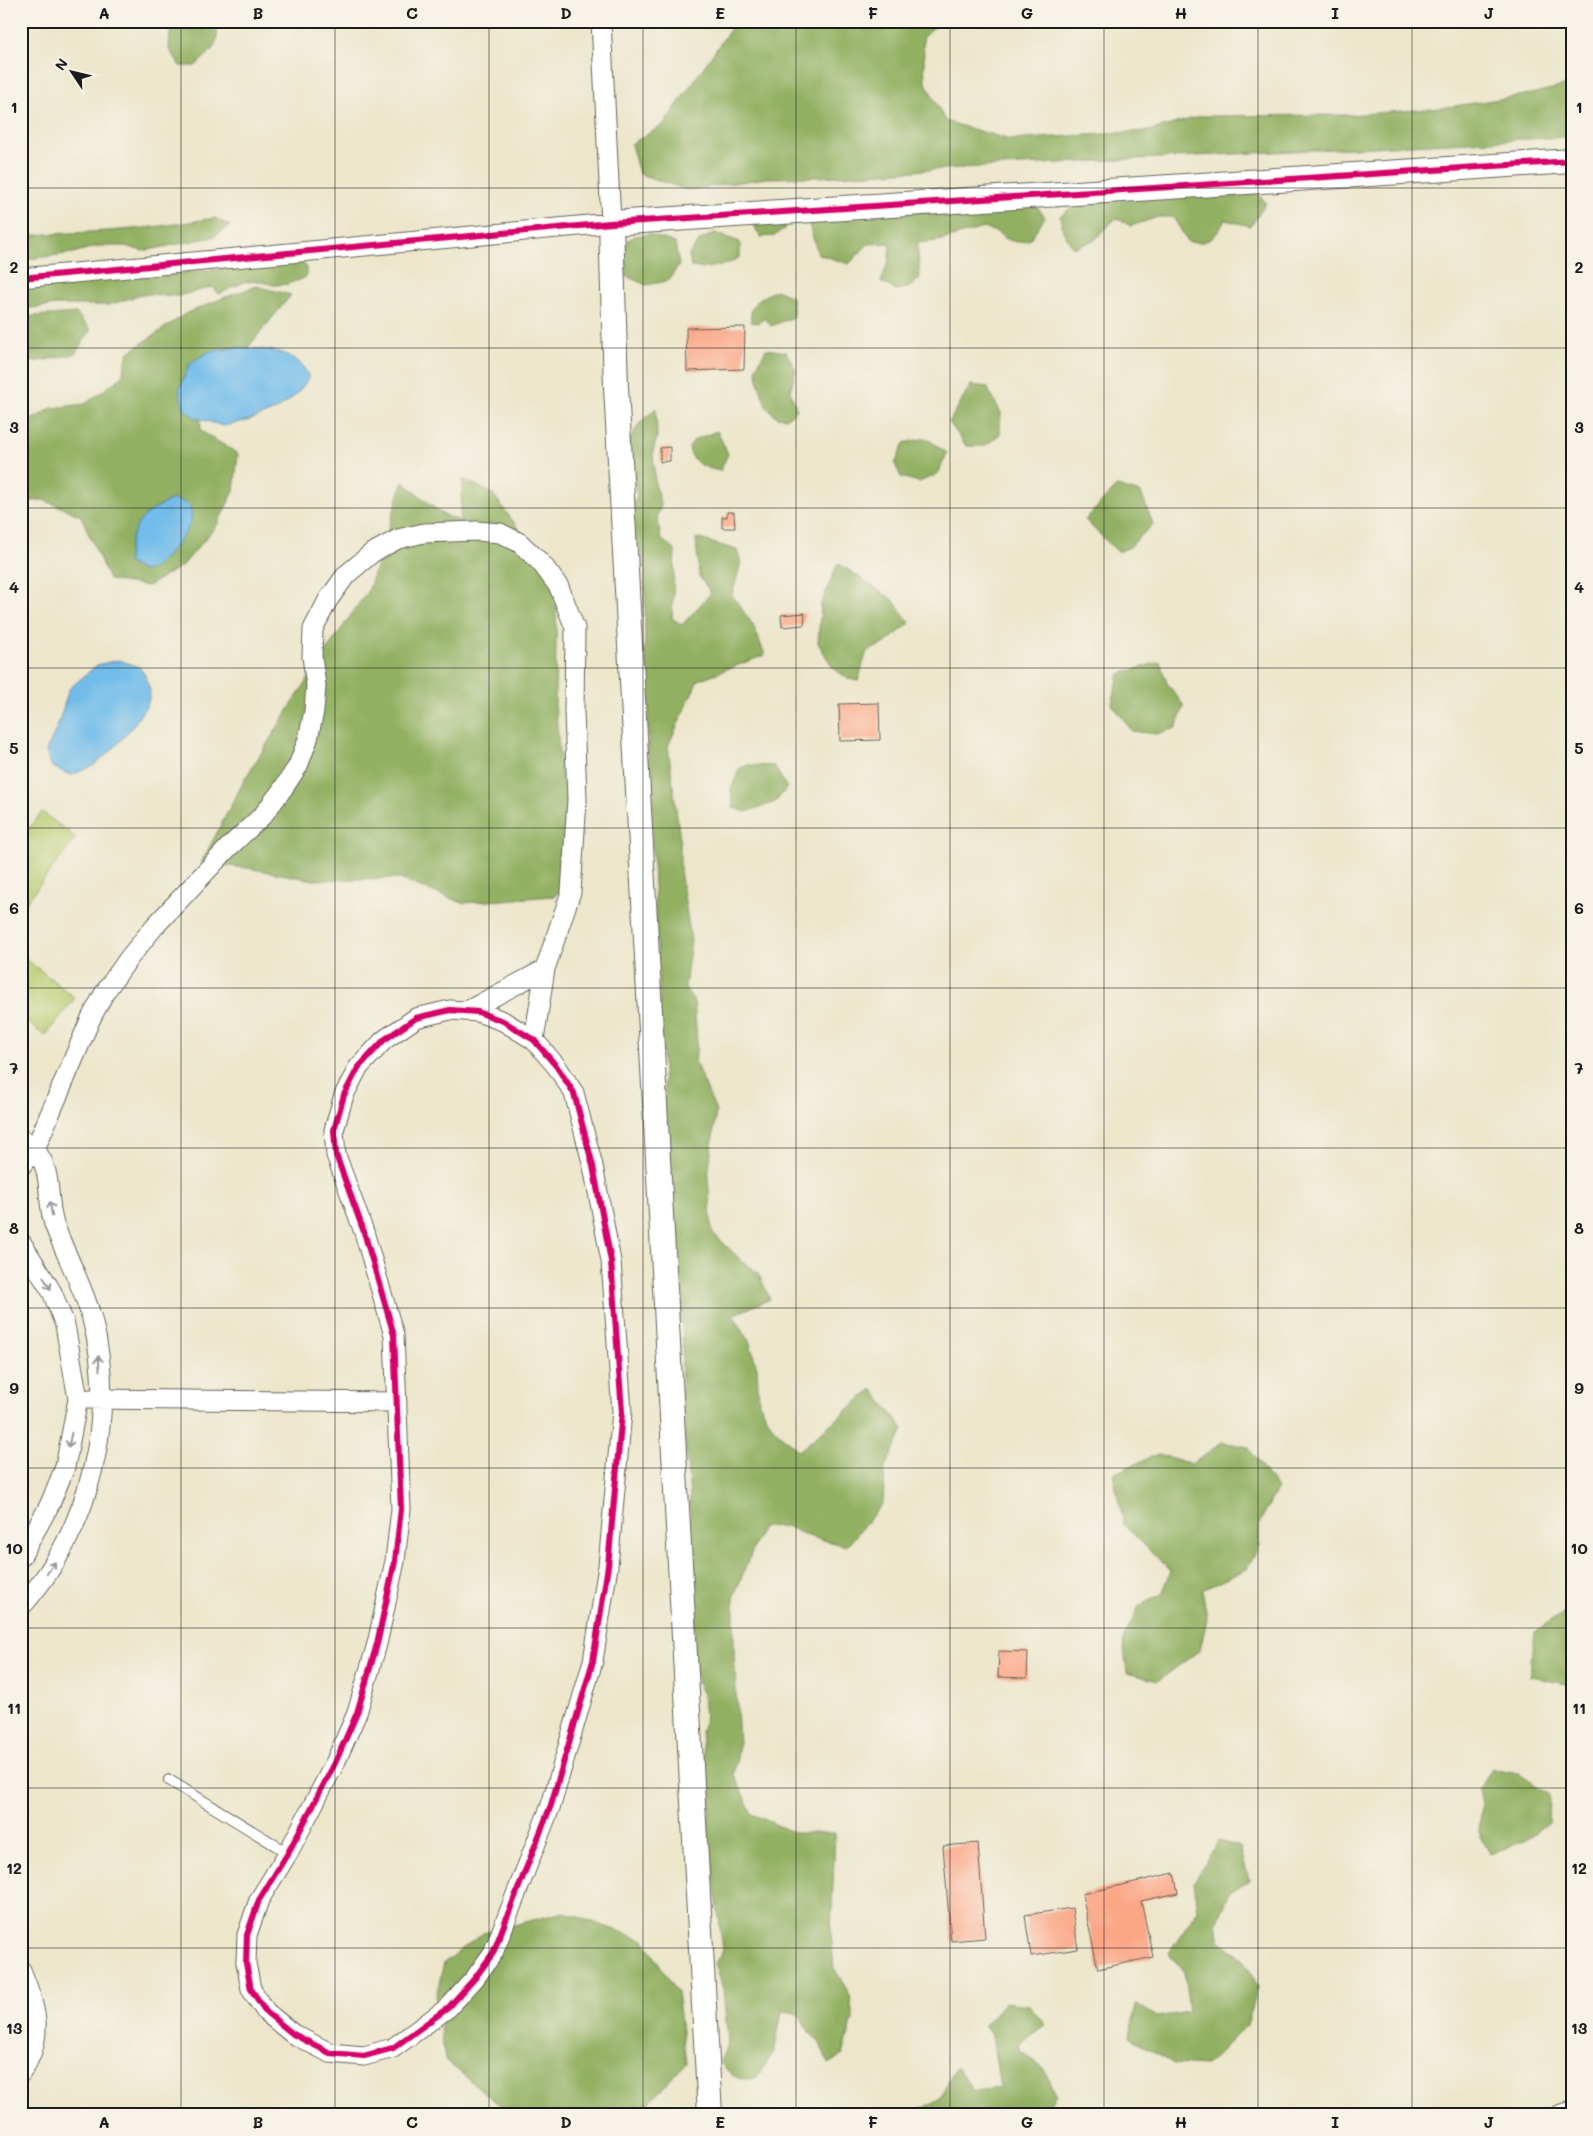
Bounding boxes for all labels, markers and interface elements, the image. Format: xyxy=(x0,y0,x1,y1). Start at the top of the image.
text: A xyxy=(98,2,110,23)
text: B xyxy=(253,2,263,23)
text: C xyxy=(406,2,418,23)
text: D xyxy=(560,2,572,23)
text: E xyxy=(715,2,725,23)
text: F xyxy=(868,2,878,23)
text: G xyxy=(1021,2,1033,23)
text: H xyxy=(1175,2,1187,23)
text: I xyxy=(1331,2,1339,23)
text: J xyxy=(1484,2,1494,23)
north arrow xyxy=(48,48,98,98)
text: N xyxy=(50,54,72,74)
text: 1 xyxy=(10,96,18,117)
text: 1 xyxy=(1575,96,1583,117)
text: 2 xyxy=(10,256,19,277)
text: 2 xyxy=(1575,256,1584,277)
text: 3 xyxy=(9,416,19,437)
text: 3 xyxy=(1574,416,1584,437)
text: 4 xyxy=(9,576,19,597)
text: 4 xyxy=(1574,576,1584,597)
text: 5 xyxy=(9,737,19,758)
text: 5 xyxy=(1574,737,1584,758)
text: 6 xyxy=(9,897,19,918)
text: 6 xyxy=(1574,897,1584,918)
text: 7 xyxy=(10,1057,19,1078)
text: 7 xyxy=(1575,1057,1584,1078)
one-way arrow xyxy=(46,1201,56,1217)
text: 8 xyxy=(9,1217,19,1238)
text: 8 xyxy=(1574,1217,1584,1238)
one-way arrow xyxy=(42,1276,52,1290)
one-way arrow xyxy=(94,1355,103,1371)
text: 9 xyxy=(9,1377,19,1398)
text: 9 xyxy=(1574,1377,1584,1398)
one-way arrow xyxy=(65,1432,74,1448)
text: 10 xyxy=(5,1537,23,1558)
text: 10 xyxy=(1570,1537,1588,1558)
one-way arrow xyxy=(46,1561,56,1575)
text: 11 xyxy=(7,1697,21,1718)
text: 11 xyxy=(1572,1697,1586,1718)
text: 12 xyxy=(6,1857,22,1878)
text: 12 xyxy=(1571,1857,1587,1878)
text: 13 xyxy=(6,2017,23,2038)
text: 13 xyxy=(1571,2017,1588,2038)
text: A xyxy=(98,2111,110,2132)
text: B xyxy=(253,2111,263,2132)
text: C xyxy=(406,2111,418,2132)
text: D xyxy=(560,2111,572,2132)
text: E xyxy=(715,2111,725,2132)
text: F xyxy=(868,2111,878,2132)
text: G xyxy=(1021,2111,1033,2132)
text: H xyxy=(1175,2111,1187,2132)
text: I xyxy=(1331,2111,1339,2132)
text: J xyxy=(1484,2111,1494,2132)

